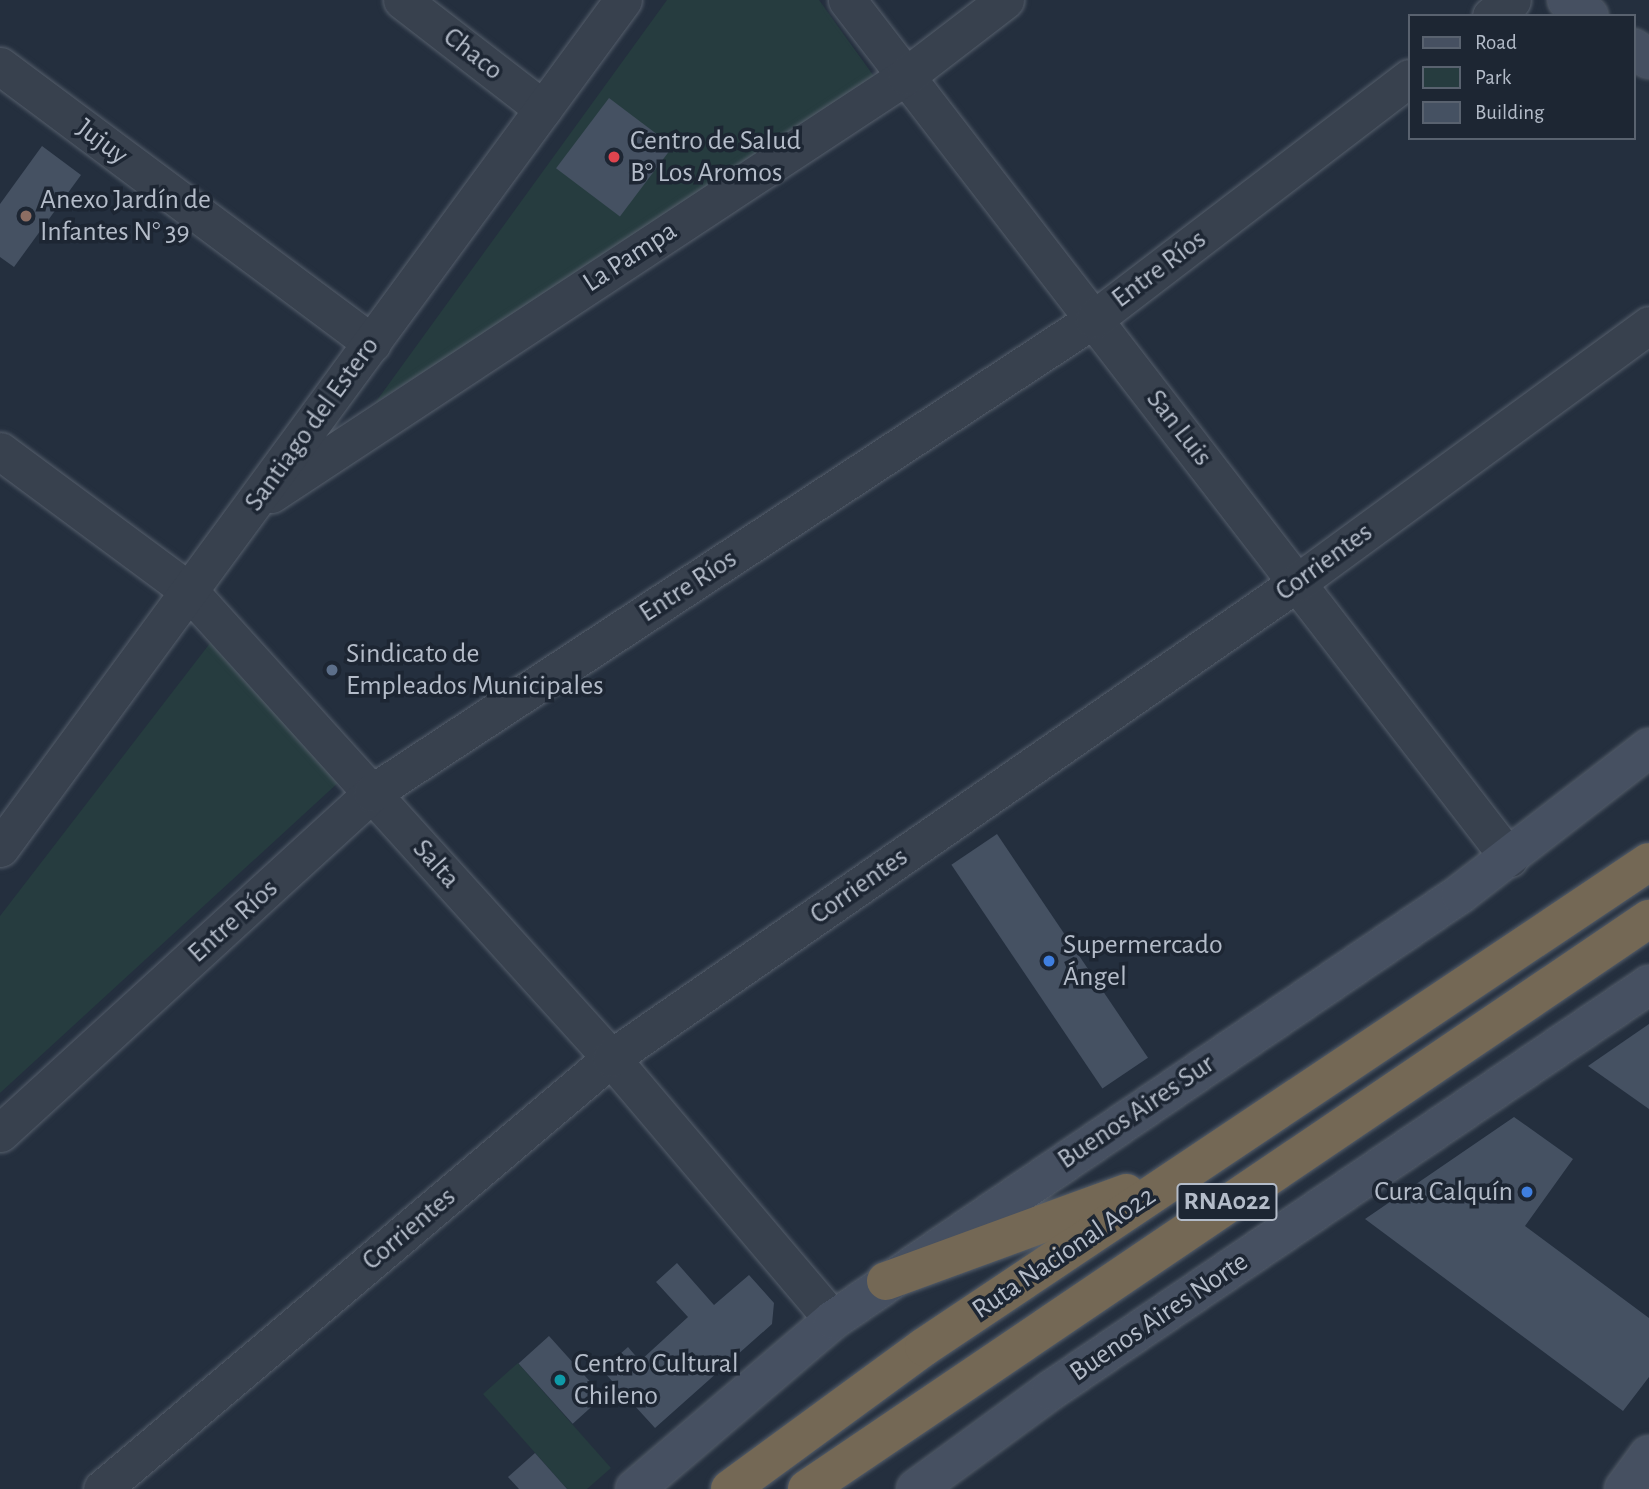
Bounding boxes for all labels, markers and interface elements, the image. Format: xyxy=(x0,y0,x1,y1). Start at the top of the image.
legend xyxy=(1408,14,1635,140)
street label: Chaco xyxy=(436,20,510,88)
text: Road xyxy=(1475,32,1517,53)
text: Park xyxy=(1475,67,1511,88)
text: Building xyxy=(1475,102,1544,123)
street label: Jujuy xyxy=(70,112,134,172)
place label: Centro de Salud B° Los Aromos xyxy=(630,124,801,190)
marker: Centro de Salud B° Los Aromos xyxy=(604,147,624,167)
place label: Anexo Jardín de Infantes N° 39 xyxy=(40,183,211,249)
marker: Anexo Jardín de Infantes N° 39 xyxy=(18,208,34,224)
street label: La Pampa xyxy=(577,214,683,300)
street label: Entre Ríos xyxy=(1105,223,1213,315)
street label: Santiago del Estero xyxy=(237,330,387,518)
street label: San Luis xyxy=(1139,383,1219,473)
street label: Corrientes xyxy=(1269,516,1379,608)
street label: Entre Ríos xyxy=(633,542,743,630)
place label: Sindicato de Empleados Municipales xyxy=(346,637,604,703)
marker: Sindicato de Empleados Municipales xyxy=(324,662,340,678)
street label: Salta xyxy=(405,833,467,895)
street label: Corrientes xyxy=(804,840,914,932)
street label: Entre Ríos xyxy=(181,872,285,970)
place label: Supermercado Ángel xyxy=(1063,928,1223,994)
marker: Supermercado Ángel xyxy=(1041,953,1057,969)
street label: Buenos Aires Sur xyxy=(1051,1047,1221,1177)
place label: Cura Calquín xyxy=(1374,1175,1513,1209)
street label: Ruta Nacional A022 xyxy=(966,1179,1162,1327)
street label: Corrientes xyxy=(355,1180,463,1278)
road number: RNA022 xyxy=(1176,1180,1278,1224)
marker: Cura Calquín xyxy=(1519,1184,1535,1200)
street label: Buenos Aires Norte xyxy=(1063,1245,1255,1389)
place label: Centro Cultural Chileno xyxy=(574,1347,739,1413)
marker: Centro Cultural Chileno xyxy=(552,1372,568,1388)

